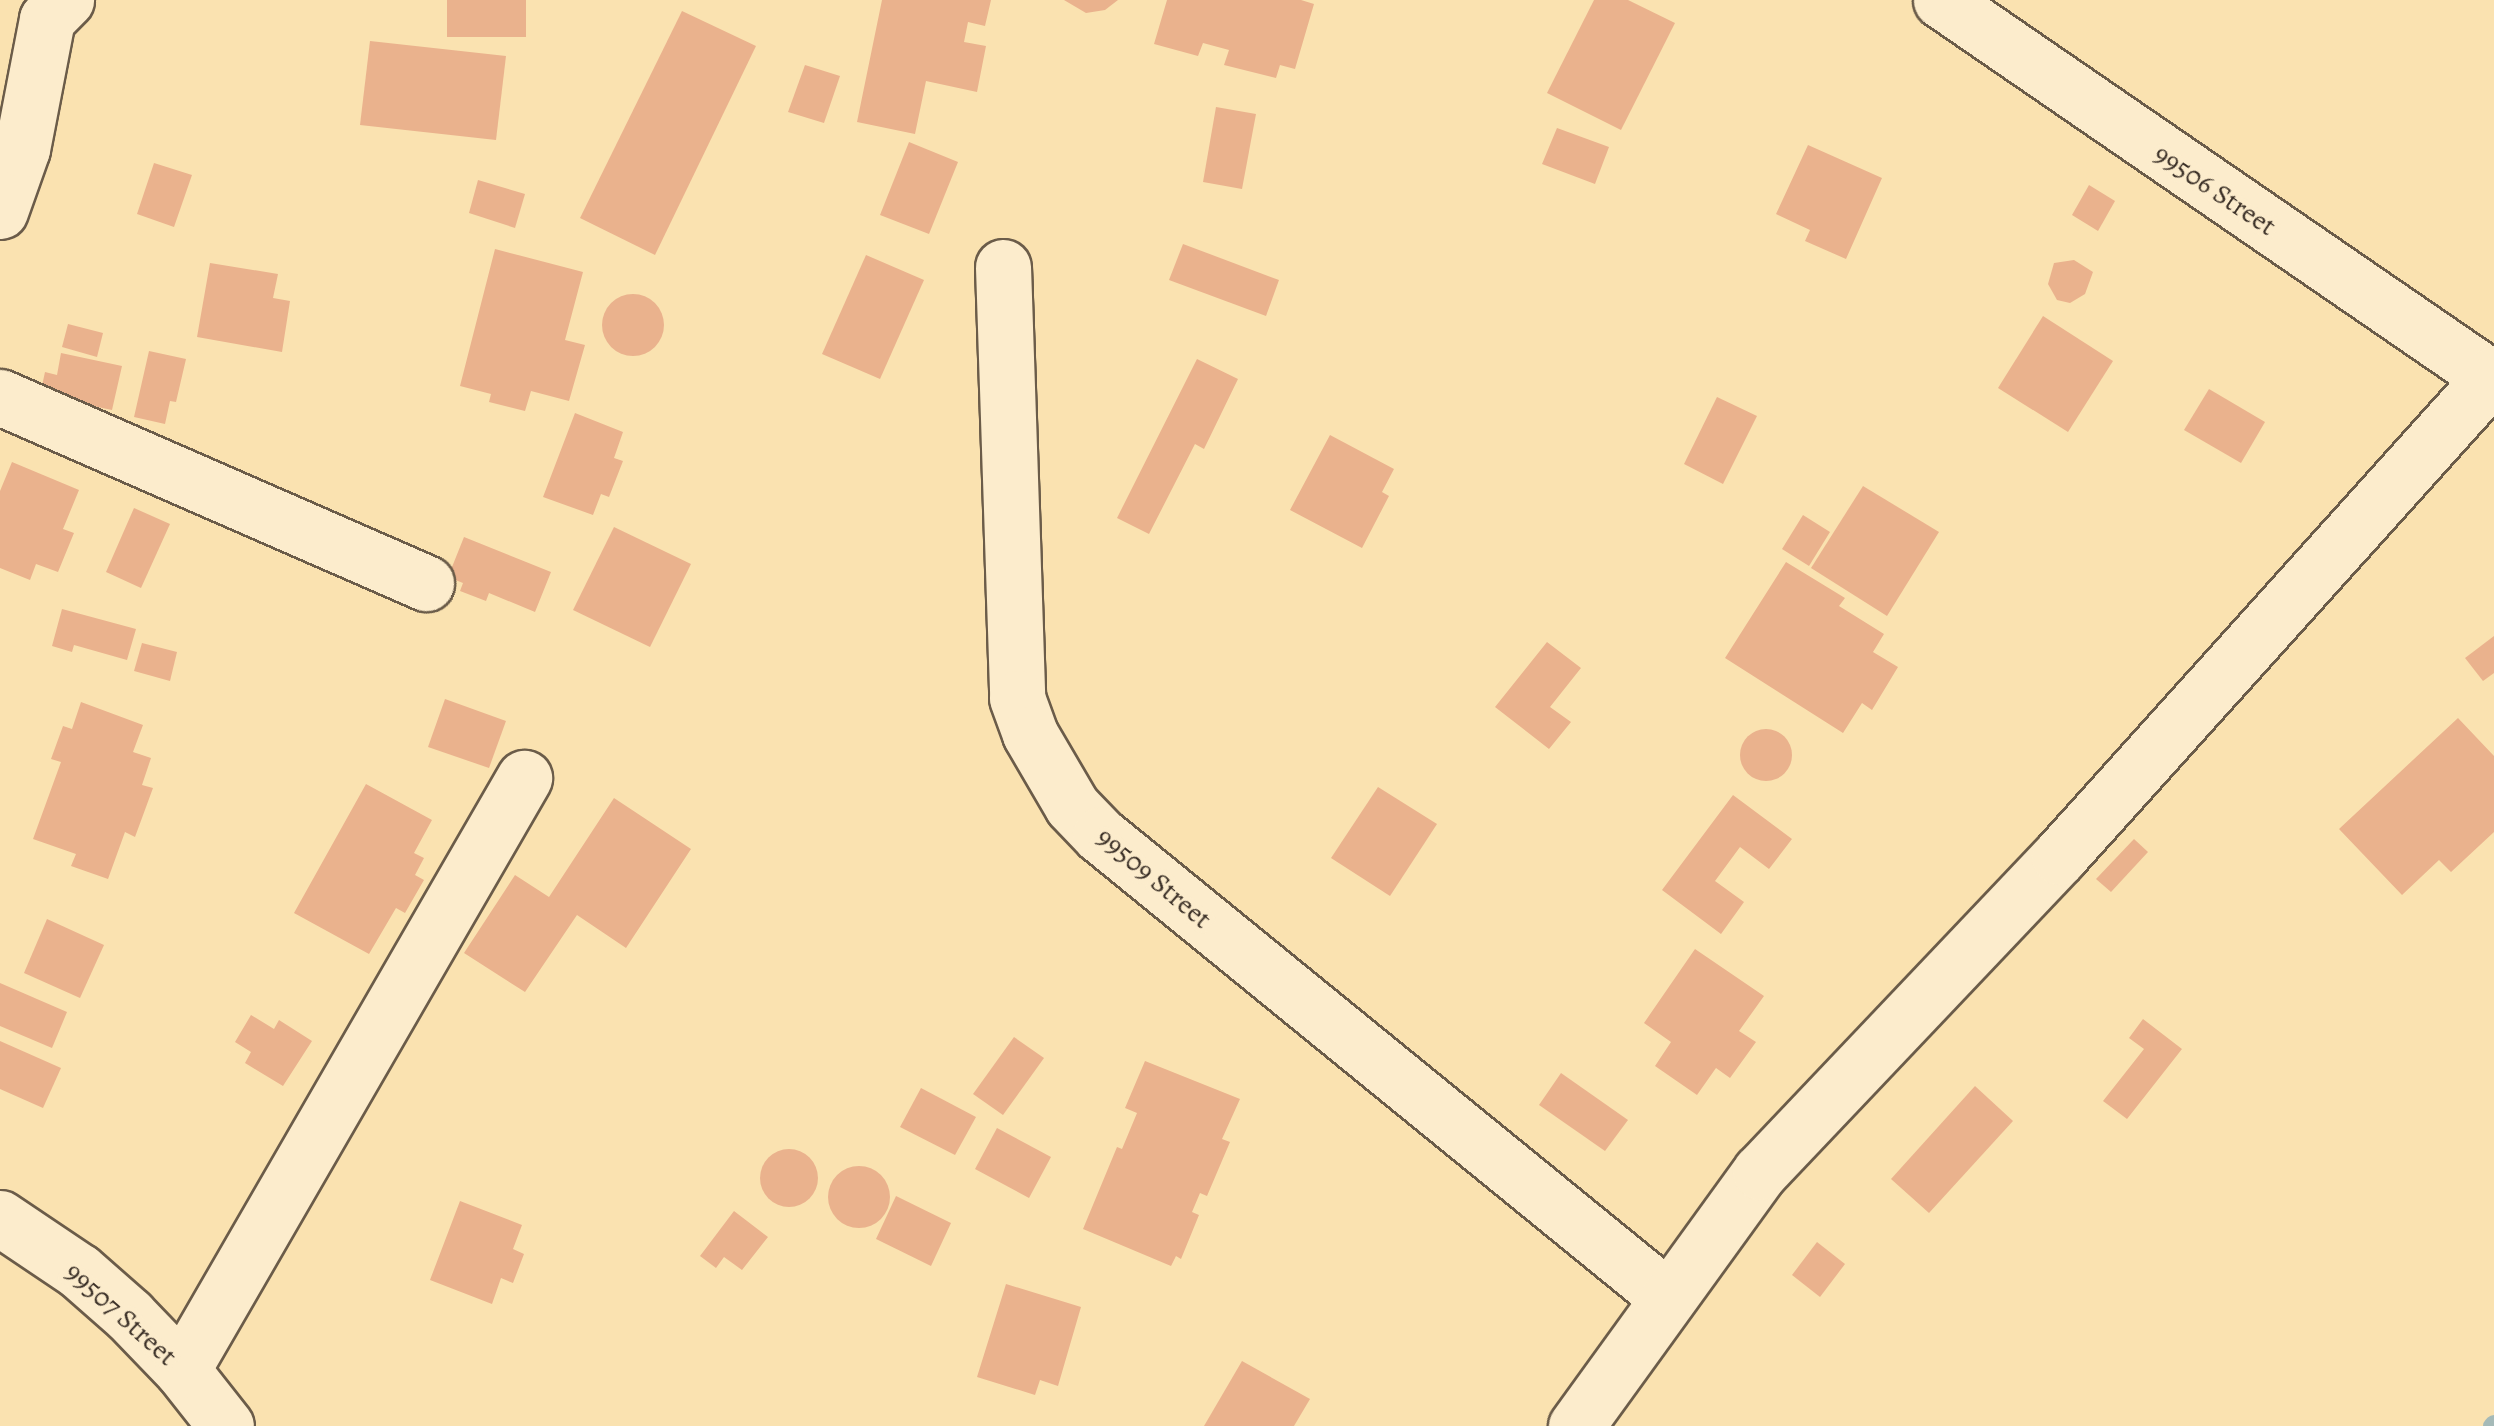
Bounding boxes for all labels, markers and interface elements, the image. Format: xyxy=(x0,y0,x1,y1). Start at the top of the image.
street label: 99506 Street xyxy=(2148,137,2282,243)
street label: 99509 Street xyxy=(1090,820,1218,936)
street label: 99507 Street xyxy=(58,1255,184,1373)

